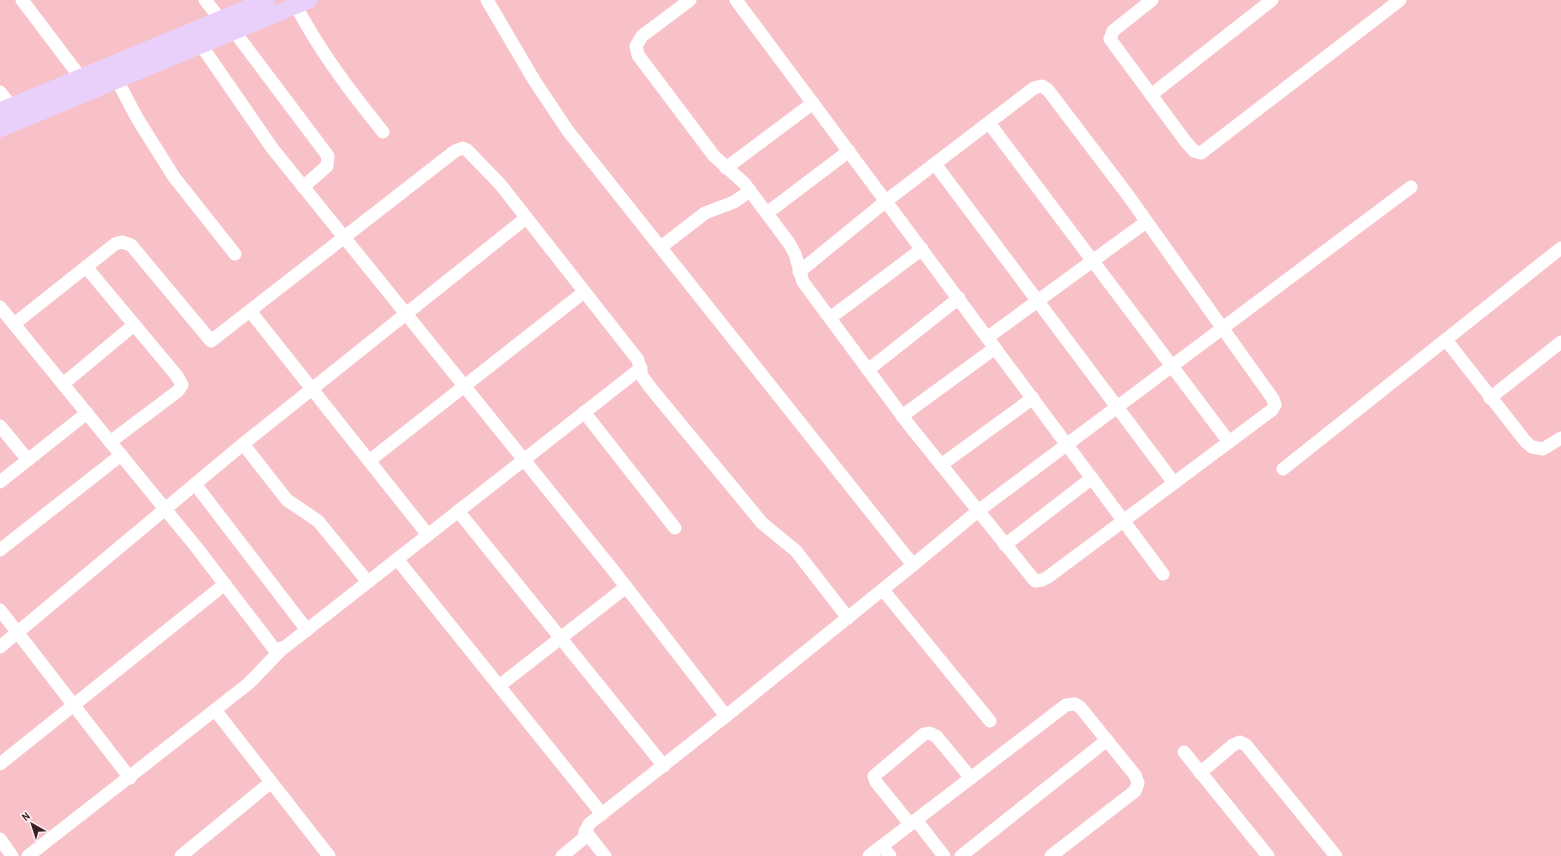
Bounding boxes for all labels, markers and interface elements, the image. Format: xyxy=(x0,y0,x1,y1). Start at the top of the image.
north arrow xyxy=(12,804,52,844)
text: N xyxy=(19,809,33,824)

